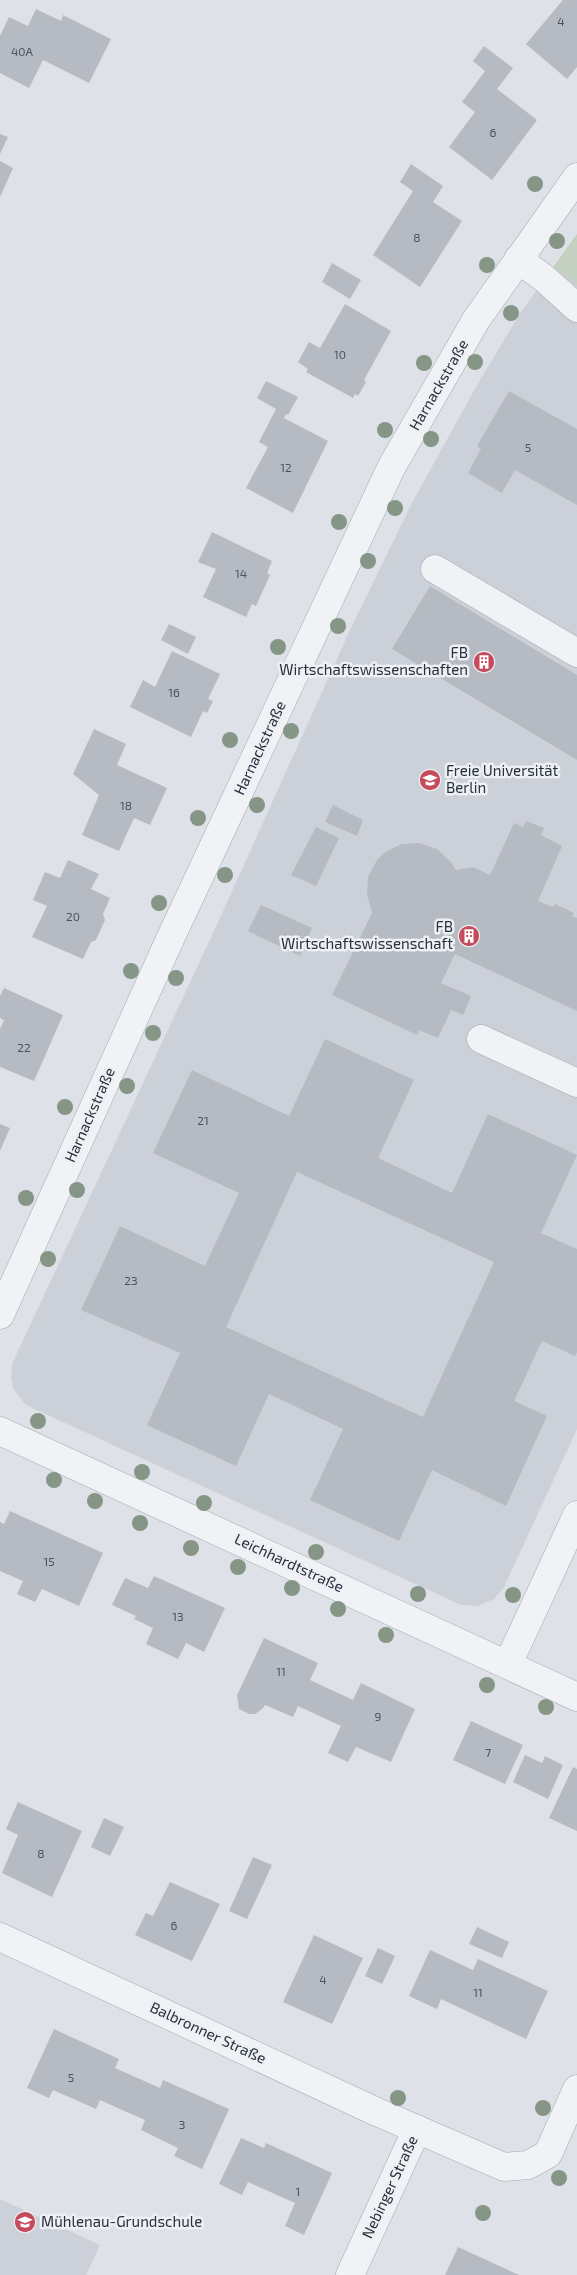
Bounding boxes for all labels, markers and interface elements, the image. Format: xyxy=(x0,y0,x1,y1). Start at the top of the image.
house number: 4 xyxy=(557,14,565,28)
house number: 40A xyxy=(11,44,34,58)
house number: 6 xyxy=(490,125,497,139)
house number: 8 xyxy=(413,230,421,244)
street label: Harnackstraße xyxy=(405,336,471,433)
house number: 10 xyxy=(334,347,346,361)
house number: 5 xyxy=(525,440,531,454)
house number: 12 xyxy=(280,460,292,474)
house number: 14 xyxy=(235,566,247,580)
place label: FB Wirtschaftswissenschaften xyxy=(279,643,468,678)
building icon: FB Wirtschaftswissenschaften xyxy=(472,650,496,674)
house number: 16 xyxy=(168,685,180,699)
street label: Harnackstraße xyxy=(229,698,289,798)
place label: Freie Universität Berlin xyxy=(446,761,558,796)
school or university icon: Freie Universität Berlin xyxy=(418,768,442,792)
house number: 18 xyxy=(120,798,132,812)
house number: 20 xyxy=(66,909,80,923)
place label: FB Wirtschaftswissenschaft xyxy=(281,917,453,952)
building icon: FB Wirtschaftswissenschaft xyxy=(457,924,481,948)
house number: 22 xyxy=(17,1040,31,1054)
street label: Harnackstraße xyxy=(60,1064,118,1165)
house number: 21 xyxy=(197,1113,209,1127)
house number: 23 xyxy=(124,1273,138,1287)
street label: Leichhardtstraße xyxy=(232,1529,347,1595)
house number: 15 xyxy=(43,1554,55,1568)
house number: 13 xyxy=(172,1609,184,1623)
house number: 11 xyxy=(276,1664,286,1678)
house number: 9 xyxy=(375,1709,382,1723)
house number: 7 xyxy=(485,1745,491,1759)
house number: 8 xyxy=(37,1846,45,1860)
house number: 6 xyxy=(171,1918,178,1932)
house number: 4 xyxy=(319,1972,327,1986)
house number: 11 xyxy=(473,1985,483,1999)
street label: Balbronner Straße xyxy=(148,1997,269,2067)
house number: 5 xyxy=(68,2070,74,2084)
house number: 3 xyxy=(179,2117,185,2131)
street label: Nebinger Straße xyxy=(357,2132,421,2241)
house number: 1 xyxy=(296,2184,300,2198)
school or university icon: Mühlenau-Grundschule xyxy=(13,2210,37,2234)
place label: Mühlenau-Grundschule xyxy=(41,2212,202,2230)

